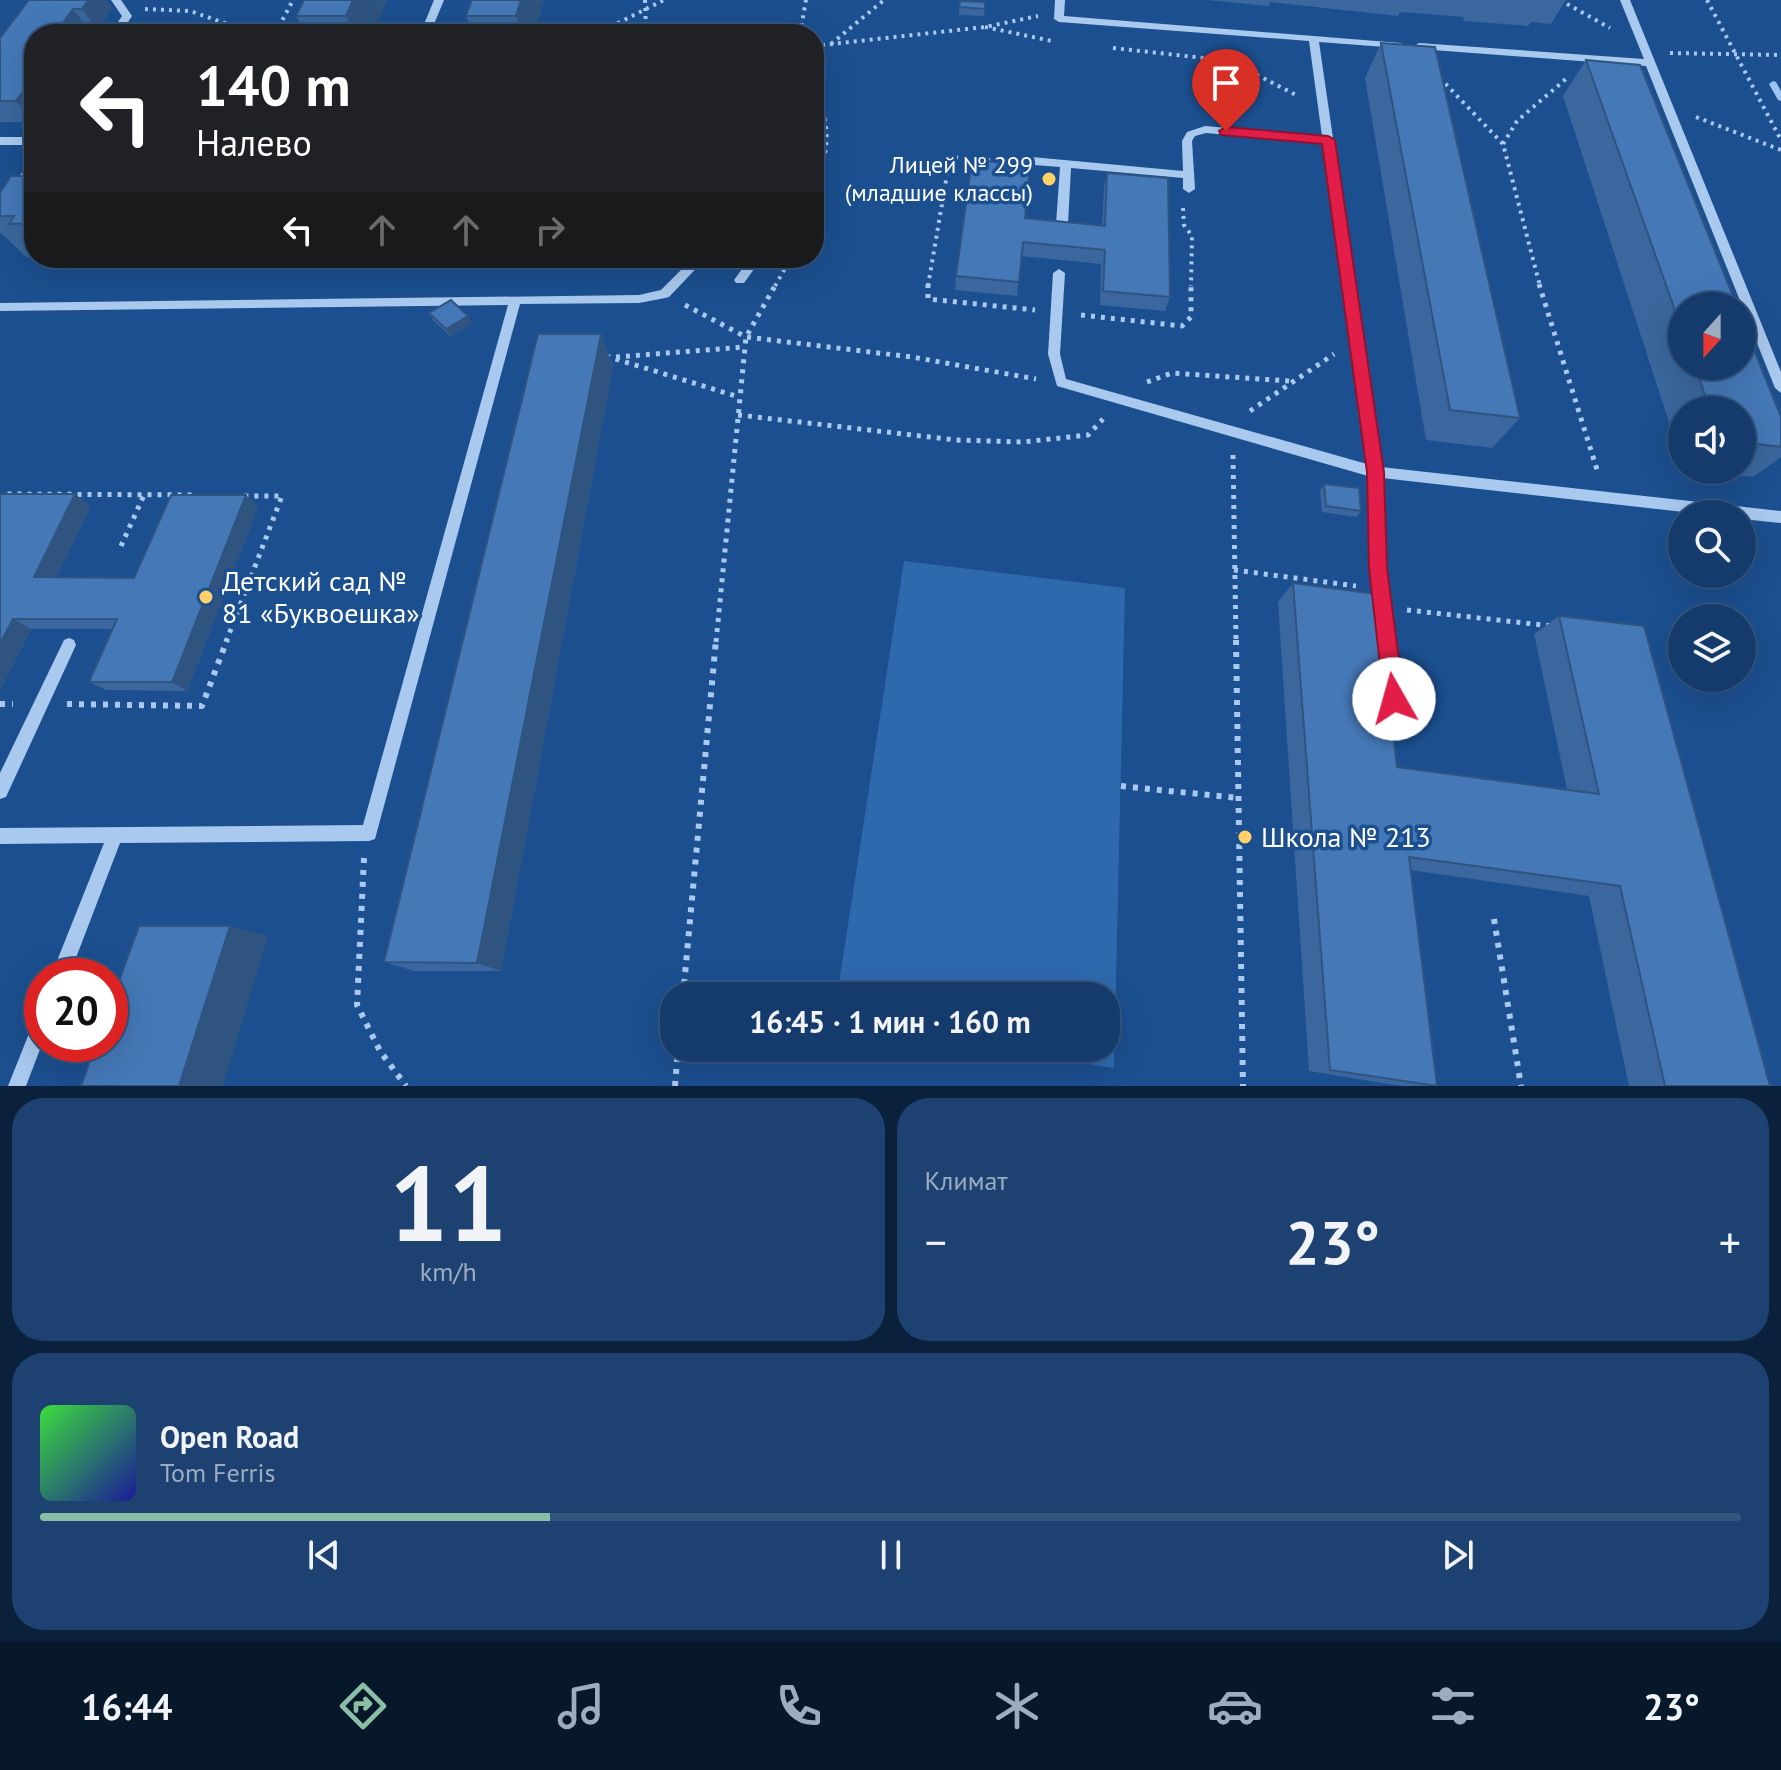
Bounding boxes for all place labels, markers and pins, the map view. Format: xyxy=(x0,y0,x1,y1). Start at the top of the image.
pin xyxy=(1192,49,1260,131)
place label: Лицей № 299 (младшие классы) xyxy=(845,149,1033,208)
marker: Лицей № 299 (младшие классы) xyxy=(1040,170,1058,188)
place label: Детский сад № 81 «Буквоешка» xyxy=(222,562,420,631)
marker: Детский сад № 81 «Буквоешка» xyxy=(197,588,215,606)
place label: Школа № 213 xyxy=(1261,818,1431,855)
marker: Школа № 213 xyxy=(1236,828,1254,846)

